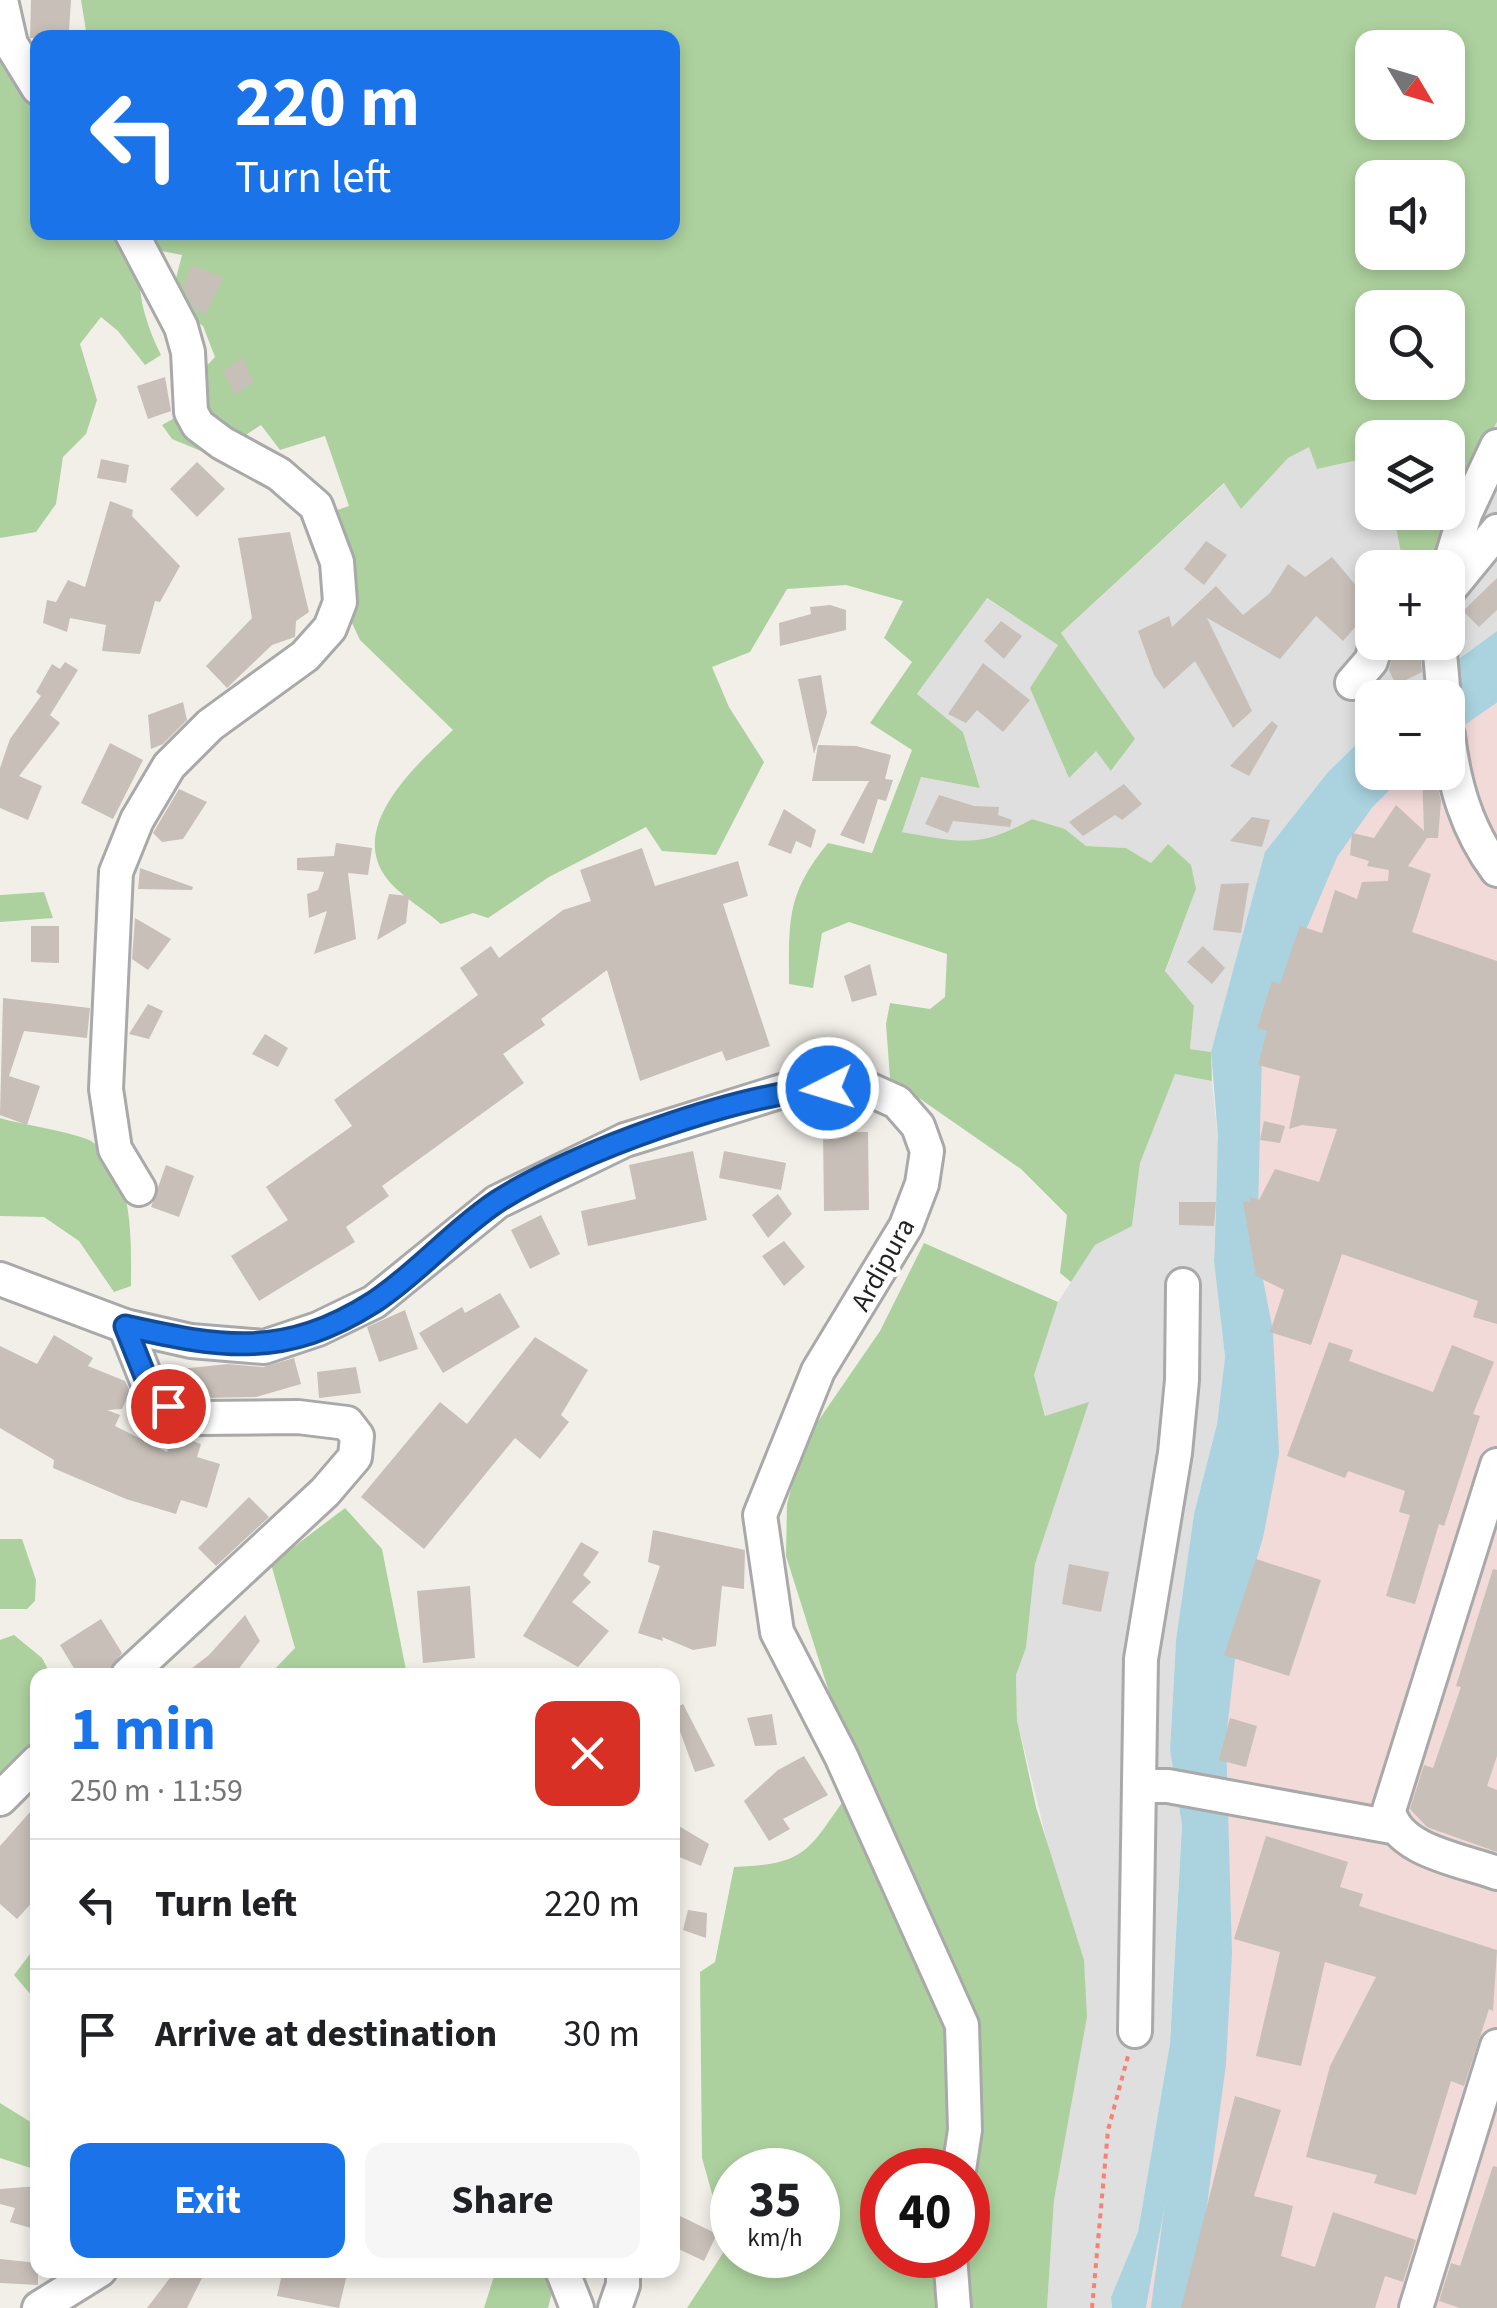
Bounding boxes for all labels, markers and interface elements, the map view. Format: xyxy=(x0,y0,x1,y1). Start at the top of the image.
north arrow xyxy=(1355,30,1465,140)
map controls xyxy=(1355,30,1465,790)
text: 220 m xyxy=(235,53,420,153)
icon: left xyxy=(70,70,200,200)
text: Turn left xyxy=(235,146,391,210)
button: sound xyxy=(1355,160,1465,270)
button: search xyxy=(1355,290,1465,400)
button: layers xyxy=(1355,420,1465,530)
button: + xyxy=(1355,550,1465,660)
button: − xyxy=(1355,680,1465,790)
position arrow xyxy=(776,1036,880,1140)
street label: Ardipura xyxy=(841,1211,925,1318)
pin xyxy=(126,1364,211,1449)
icon: arrive xyxy=(141,1379,196,1434)
text: 1 min xyxy=(70,1688,216,1773)
button: close xyxy=(535,1701,640,1806)
text: 250 m · 11:59 xyxy=(70,1768,243,1814)
icon: left xyxy=(70,1877,125,1932)
text: Turn left xyxy=(155,1877,297,1931)
text: 220 m xyxy=(544,1877,640,1931)
icon: arrive xyxy=(70,2007,125,2062)
text: Arrive at destination xyxy=(155,2007,497,2061)
text: 30 m xyxy=(563,2007,640,2061)
button: Exit xyxy=(70,2143,345,2258)
button: Share xyxy=(365,2143,640,2258)
speed limit sign: 40 xyxy=(860,2148,990,2278)
text: 35 xyxy=(749,2165,801,2236)
text: km/h xyxy=(747,2220,803,2256)

